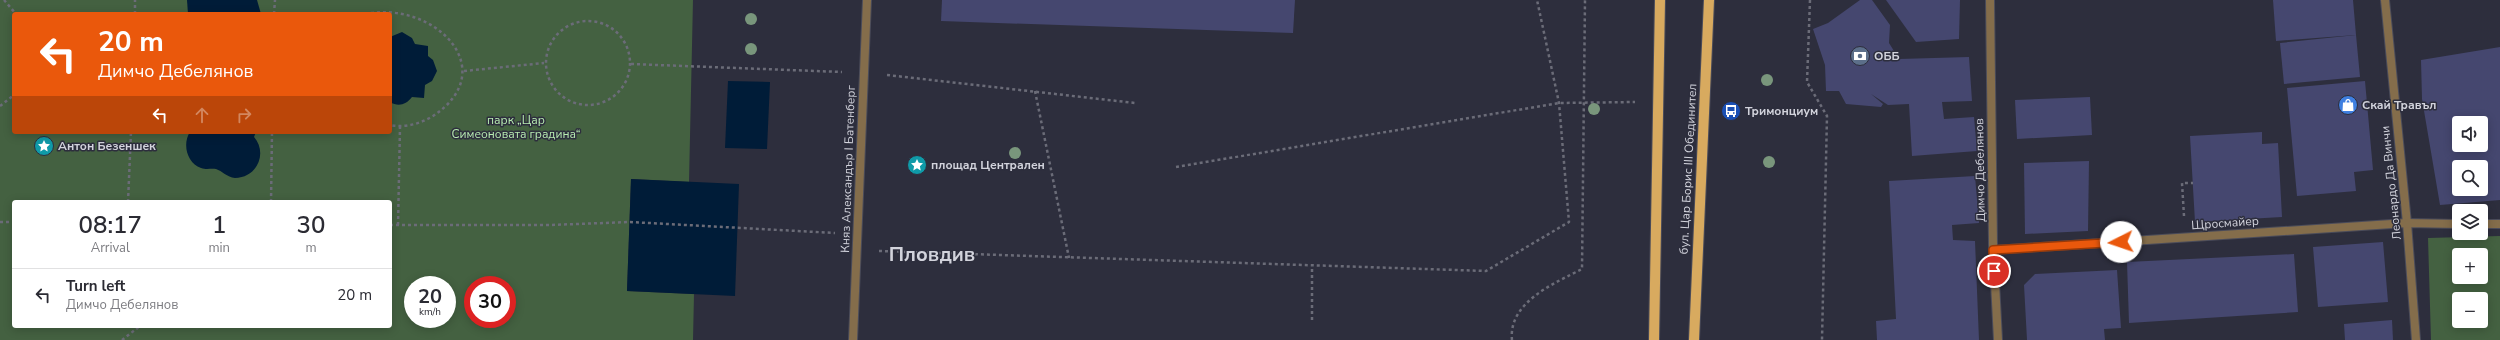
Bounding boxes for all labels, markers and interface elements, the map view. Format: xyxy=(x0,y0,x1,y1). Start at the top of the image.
text: 20 m xyxy=(98,23,164,61)
icon: left xyxy=(32,28,84,80)
bank icon: ОББ xyxy=(1849,45,1871,67)
place label: ОББ xyxy=(1874,48,1900,64)
text: Димчо Дебелянов xyxy=(98,59,253,83)
street label: бул. Цар Борис III Обединител xyxy=(1676,83,1700,255)
street label: Княз Александър I Батенберг xyxy=(837,84,859,253)
shop icon: Скай Травъл xyxy=(2337,94,2359,116)
place label: Скай Травъл xyxy=(2362,97,2436,113)
bus stop icon: Тримонциум xyxy=(1720,100,1742,122)
place label: Тримонциум xyxy=(1745,103,1818,119)
icon: left xyxy=(149,104,171,126)
icon: ahead xyxy=(191,104,213,126)
icon: right xyxy=(233,104,255,126)
park label: парк „Цар Симеоновата градина“ xyxy=(452,112,580,142)
map controls xyxy=(2452,116,2488,328)
button: sound xyxy=(2452,116,2488,152)
street label: Димчо Дебелянов xyxy=(1971,118,1989,222)
street label: Леонардо Да Винчи xyxy=(2377,125,2405,241)
place icon: Антон Безеншек xyxy=(33,135,55,157)
place label: Антон Безеншек xyxy=(58,138,156,154)
place icon: площад Централен xyxy=(906,154,928,176)
place label: площад Централен xyxy=(931,157,1045,173)
button: search xyxy=(2452,160,2488,196)
button: layers xyxy=(2452,204,2488,240)
text: 08:17 xyxy=(79,209,142,241)
text: 1 xyxy=(212,209,226,241)
text: 30 xyxy=(297,209,325,241)
street label: Щросмайер xyxy=(2191,213,2259,233)
position arrow xyxy=(2100,221,2142,263)
text: Arrival xyxy=(91,239,130,257)
text: min xyxy=(208,239,230,257)
text: m xyxy=(305,239,317,257)
district label: Пловдив xyxy=(889,241,975,268)
button: + xyxy=(2452,248,2488,284)
pin xyxy=(1977,254,2011,288)
icon: arrive xyxy=(1983,260,2005,282)
text: Turn left xyxy=(66,276,125,296)
speed limit sign: 30 xyxy=(464,276,516,328)
text: 20 xyxy=(418,283,442,310)
icon: left xyxy=(32,284,54,306)
text: 20 m xyxy=(337,285,372,305)
button: − xyxy=(2452,292,2488,328)
text: Димчо Дебелянов xyxy=(66,296,178,314)
text: km/h xyxy=(419,305,441,319)

